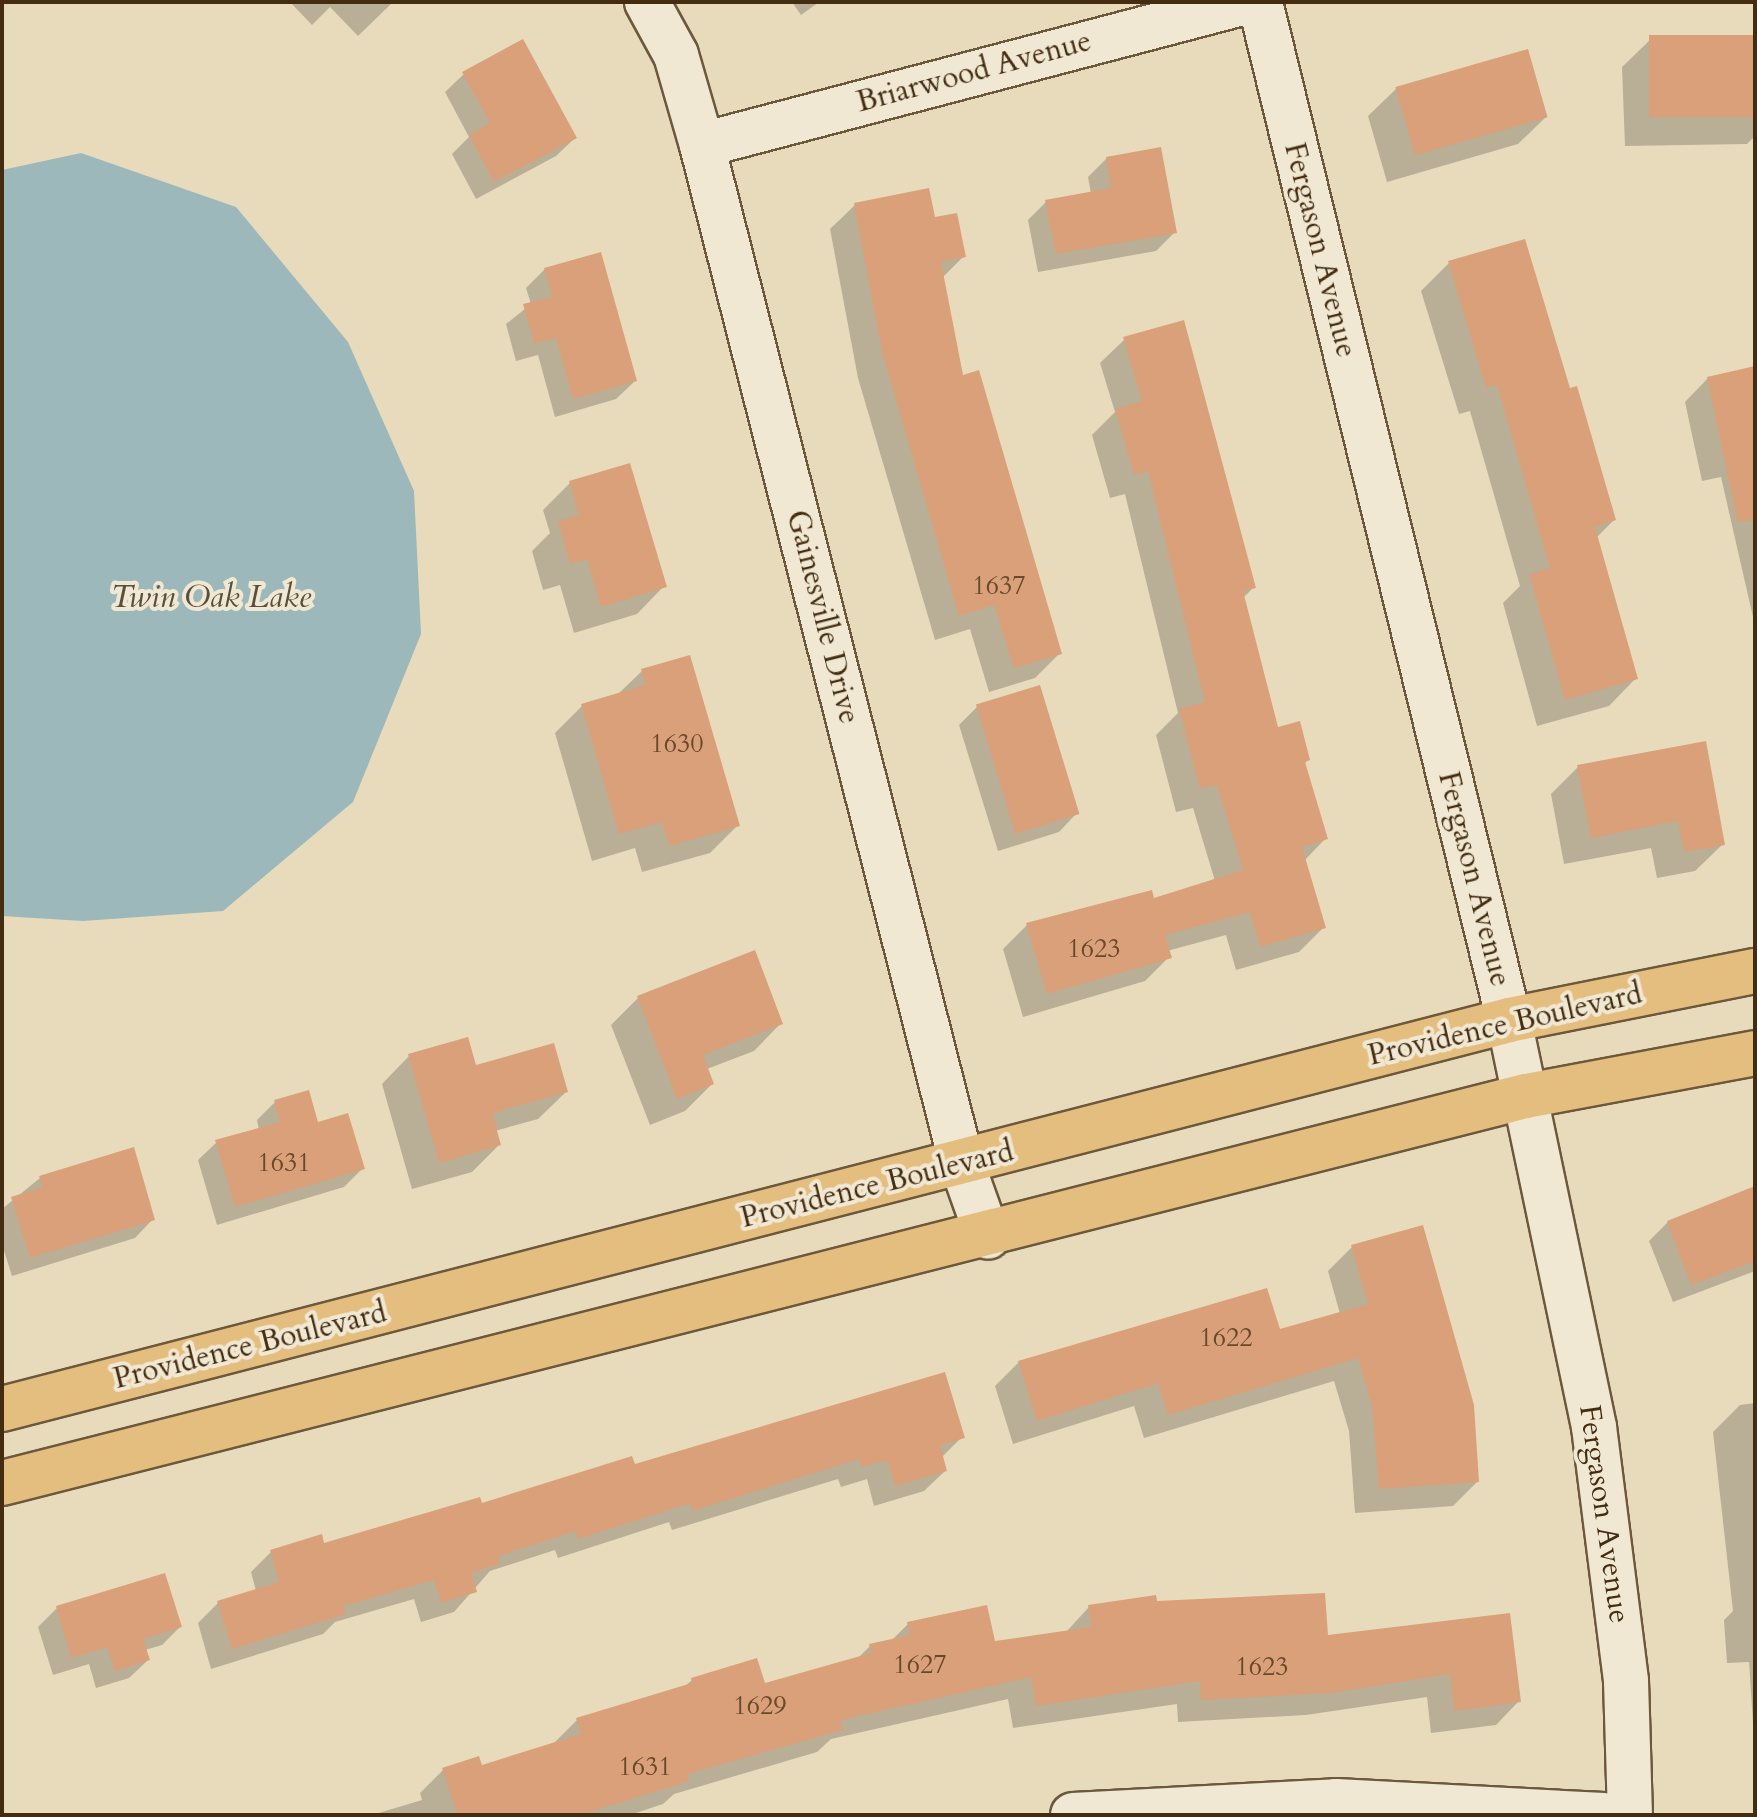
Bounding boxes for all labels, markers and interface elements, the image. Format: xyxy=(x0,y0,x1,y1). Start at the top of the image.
street label: Briarwood Avenue xyxy=(853,23,1095,121)
street label: Fergason Avenue xyxy=(1276,139,1364,361)
street label: Gainesville Drive xyxy=(779,506,867,728)
house number: 1637 xyxy=(972,570,1026,602)
water label: Twin Oak Lake xyxy=(111,578,311,616)
house number: 1630 xyxy=(650,728,704,760)
street label: Fergason Avenue xyxy=(1430,768,1518,990)
house number: 1623 xyxy=(1067,933,1121,965)
street label: Providence Boulevard xyxy=(1365,976,1645,1074)
street label: Providence Boulevard xyxy=(737,1134,1017,1236)
house number: 1631 xyxy=(257,1147,311,1179)
street label: Providence Boulevard xyxy=(110,1295,390,1397)
house number: 1622 xyxy=(1199,1322,1253,1354)
street label: Fergason Avenue xyxy=(1571,1403,1637,1625)
house number: 1627 xyxy=(893,1649,947,1681)
house number: 1623 xyxy=(1235,1651,1289,1683)
house number: 1629 xyxy=(733,1690,787,1722)
house number: 1631 xyxy=(618,1751,672,1783)

